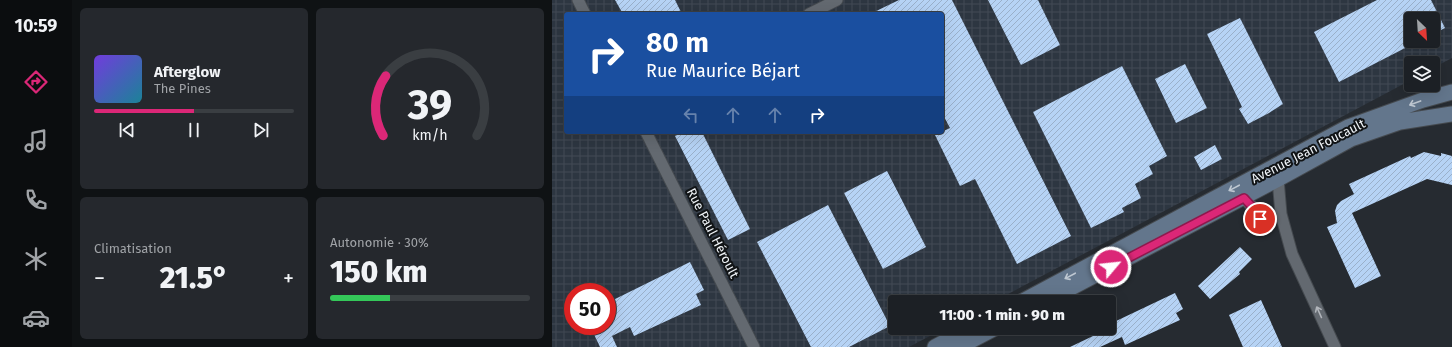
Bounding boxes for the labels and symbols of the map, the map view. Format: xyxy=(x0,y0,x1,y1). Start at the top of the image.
north arrow xyxy=(1404,12,1440,48)
one-way arrow xyxy=(1408,100,1421,107)
street label: Avenue Jean Foucault xyxy=(1248,116,1368,186)
one-way arrow xyxy=(1229,185,1241,193)
street label: Rue Paul Héroult xyxy=(684,186,742,281)
pin xyxy=(1243,202,1277,236)
position arrow xyxy=(1090,246,1132,288)
one-way arrow xyxy=(1064,273,1076,280)
speed limit sign: 50 xyxy=(564,283,616,335)
one-way arrow xyxy=(1315,306,1322,318)

